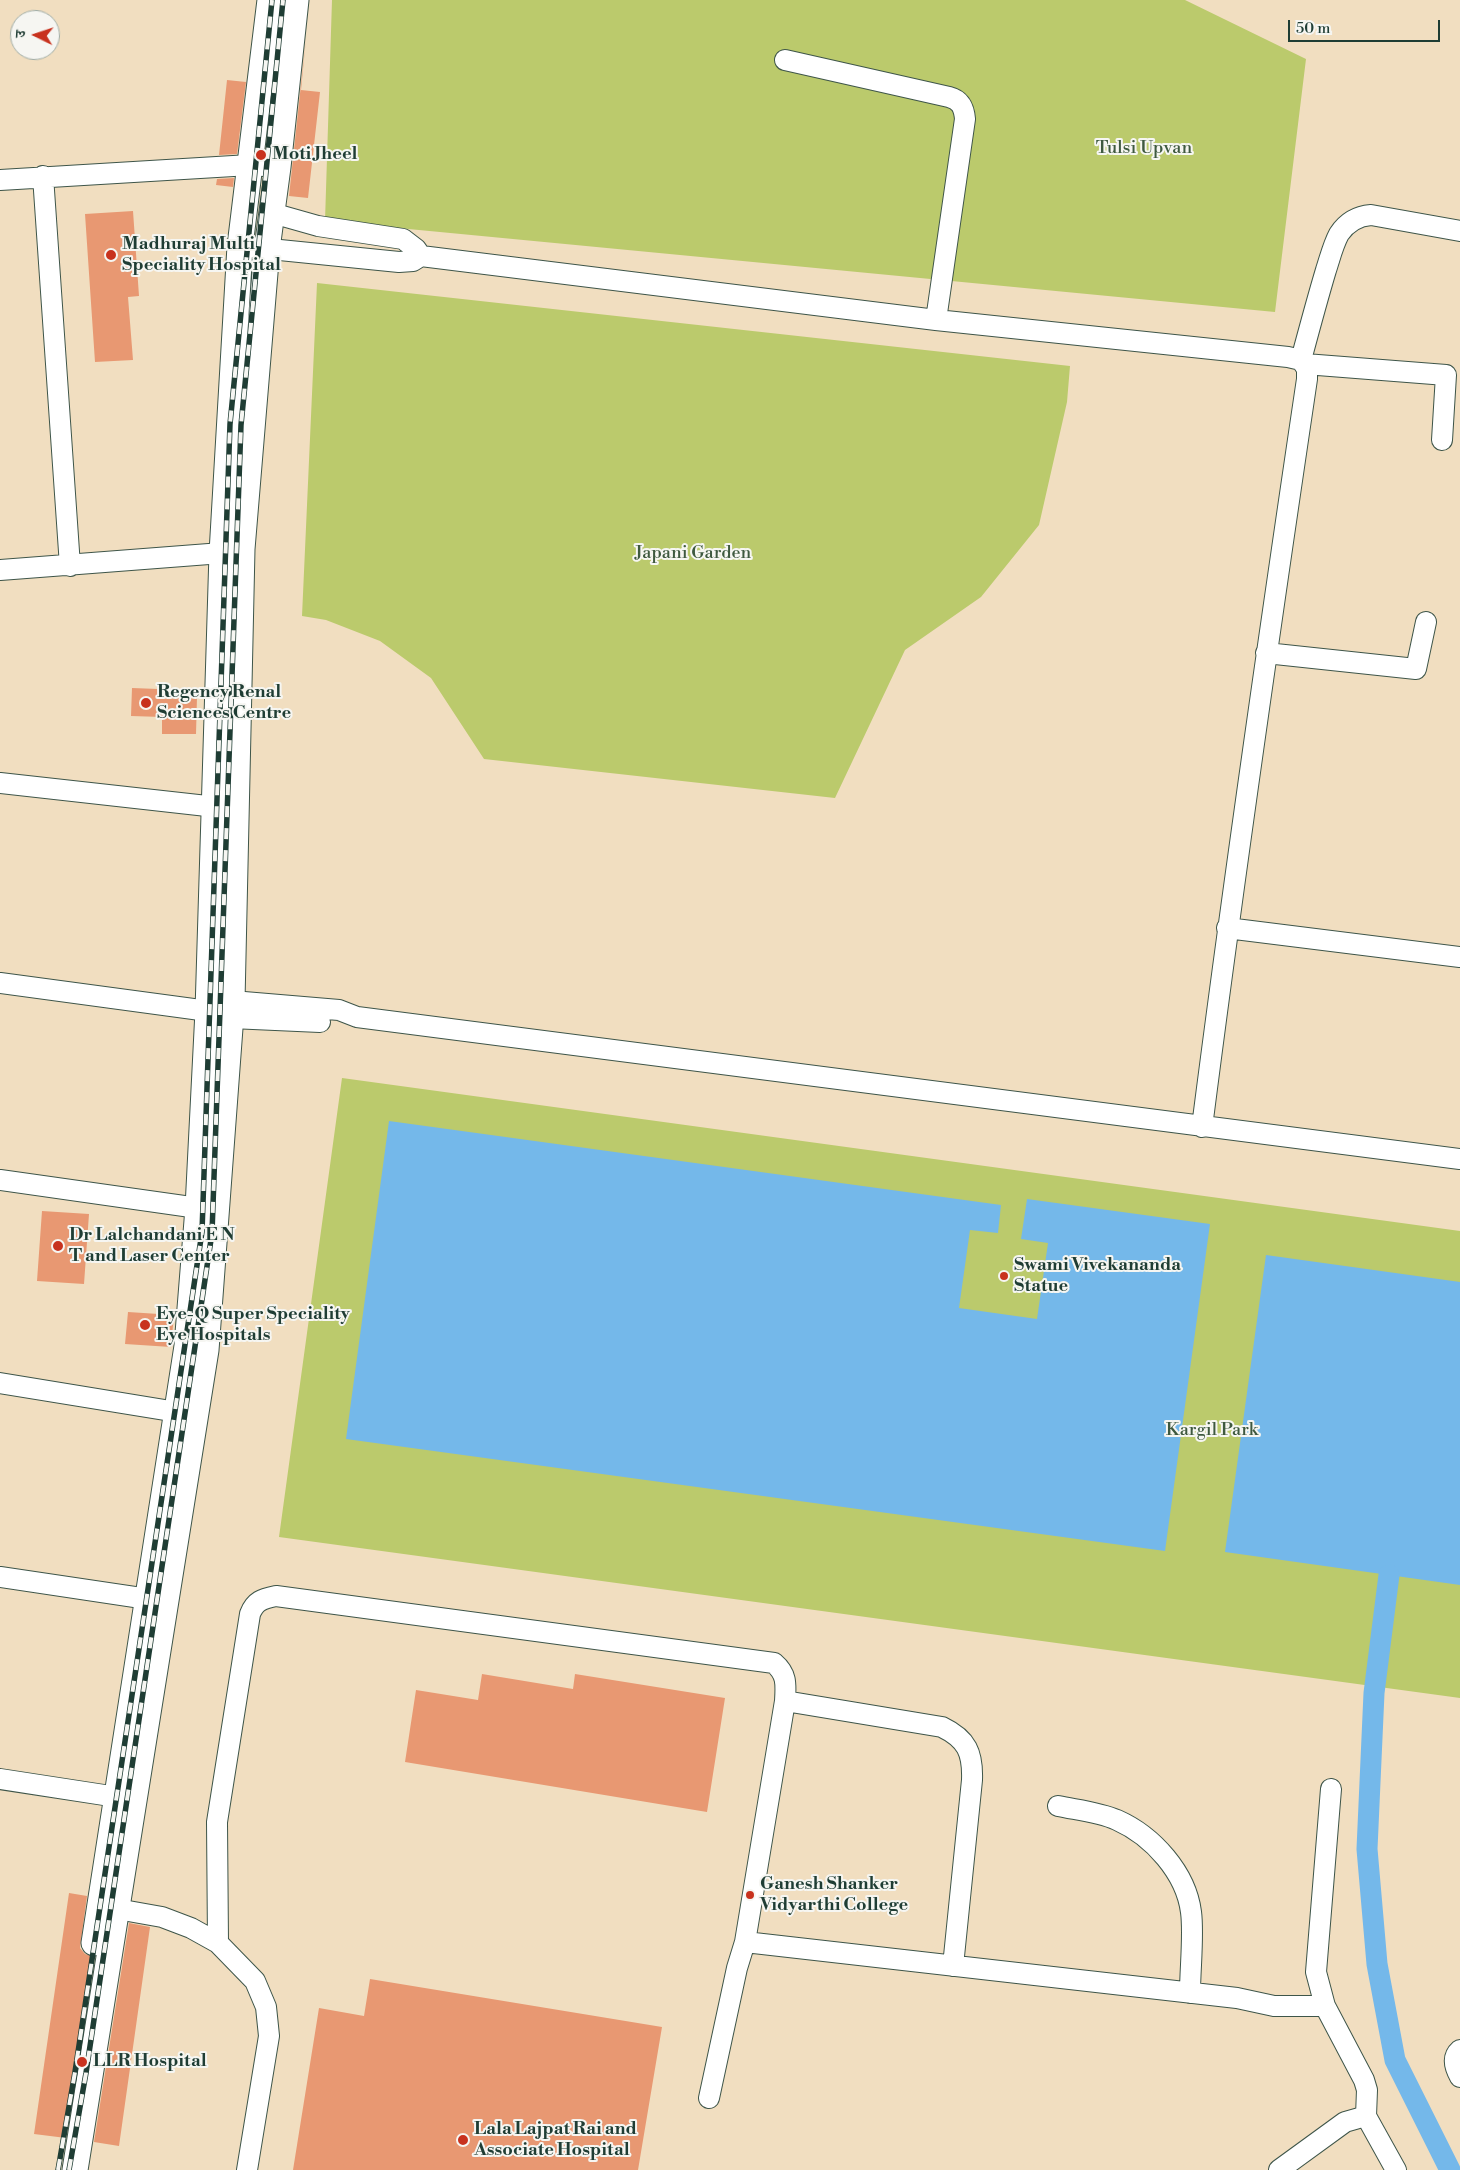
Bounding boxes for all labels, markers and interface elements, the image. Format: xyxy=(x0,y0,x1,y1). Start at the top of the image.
north arrow xyxy=(10,10,60,60)
scale bar xyxy=(1290,10,1442,42)
text: 50 m xyxy=(1296,19,1330,38)
text: उ xyxy=(12,30,30,38)
park label: Tulsi Upvan xyxy=(1096,138,1192,160)
place label: Moti Jheel xyxy=(272,144,357,166)
marker: Moti Jheel xyxy=(254,148,268,162)
place label: Madhuraj Multi Speciality Hospital xyxy=(122,234,281,276)
marker: Madhuraj Multi Speciality Hospital xyxy=(104,248,118,262)
park label: Japani Garden xyxy=(635,543,751,565)
place label: Regency Renal Sciences Centre xyxy=(157,682,291,724)
marker: Regency Renal Sciences Centre xyxy=(139,696,153,710)
place label: Dr Lalchandani E N T and Laser Center xyxy=(69,1225,235,1268)
marker: Dr Lalchandani E N T and Laser Center xyxy=(51,1239,65,1253)
place label: Swami Vivekananda Statue xyxy=(1014,1255,1181,1298)
marker: Swami Vivekananda Statue xyxy=(998,1270,1010,1282)
place label: Eye-Q Super Speciality Eye Hospitals xyxy=(156,1304,350,1346)
marker: Eye-Q Super Speciality Eye Hospitals xyxy=(138,1318,152,1332)
park label: Kargil Park xyxy=(1166,1420,1258,1442)
place label: Ganesh Shanker Vidyarthi College xyxy=(760,1874,908,1916)
marker: Ganesh Shanker Vidyarthi College xyxy=(744,1889,756,1901)
place label: LLR Hospital xyxy=(93,2051,207,2073)
marker: LLR Hospital xyxy=(75,2055,89,2069)
place label: Lala Lajpat Rai and Associate Hospital xyxy=(474,2119,637,2162)
marker: Lala Lajpat Rai and Associate Hospital xyxy=(456,2133,470,2147)

